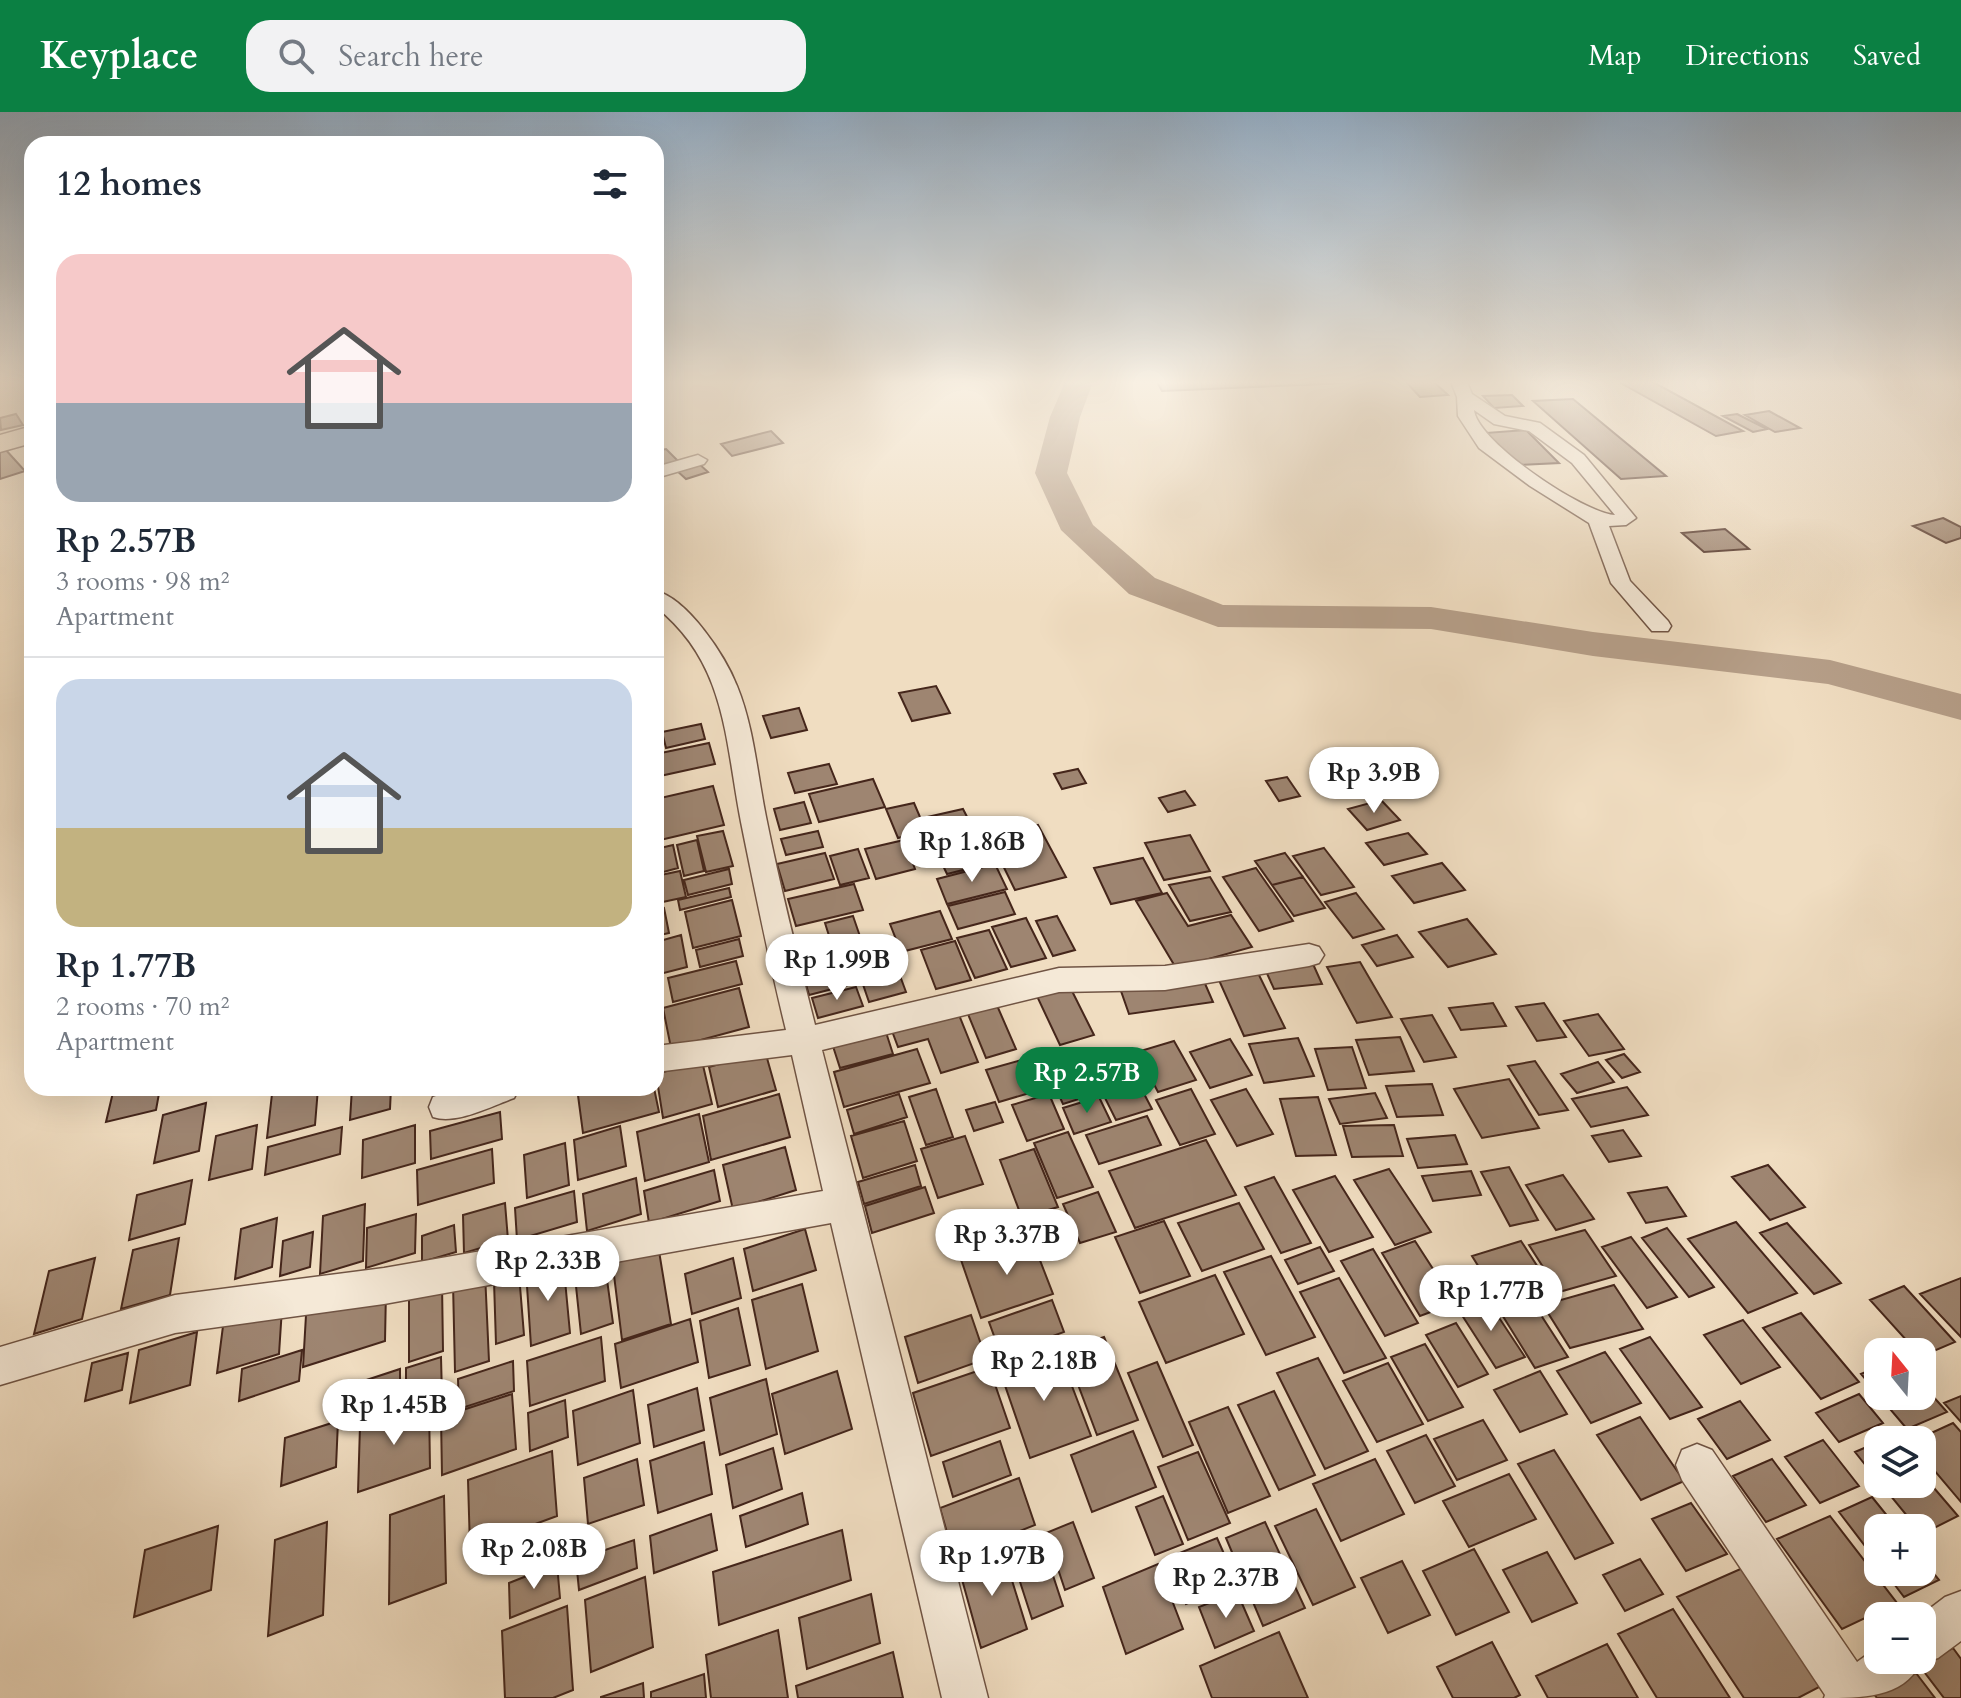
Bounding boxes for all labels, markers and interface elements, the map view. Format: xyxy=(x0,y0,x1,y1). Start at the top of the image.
search box xyxy=(246,20,806,92)
text: Keyplace xyxy=(40,30,198,82)
icon: search xyxy=(274,34,318,78)
text: Search here xyxy=(338,36,484,77)
text: Map xyxy=(1588,37,1642,75)
text: Directions xyxy=(1686,37,1809,75)
text: Saved xyxy=(1853,37,1921,75)
text: 12 homes xyxy=(56,161,202,207)
icon: filters xyxy=(588,162,632,206)
icon: home xyxy=(272,306,416,450)
text: Rp 2.57B xyxy=(56,518,196,564)
text: 3 rooms · 98 m² xyxy=(56,564,229,599)
text: Apartment xyxy=(56,599,174,634)
icon: home xyxy=(272,731,416,875)
pin: Rp 3.9B xyxy=(1300,747,1448,815)
text: Rp 3.9B xyxy=(1327,755,1421,790)
pin: Rp 1.86B xyxy=(889,816,1055,884)
text: Rp 1.86B xyxy=(918,824,1026,859)
pin: Rp 1.99B xyxy=(754,934,920,1002)
text: Rp 1.99B xyxy=(783,942,891,977)
text: Rp 1.77B xyxy=(56,943,196,989)
text: 2 rooms · 70 m² xyxy=(56,989,229,1024)
text: Apartment xyxy=(56,1024,174,1059)
pin: Rp 2.57B xyxy=(1004,1047,1170,1115)
text: Rp 2.57B xyxy=(1033,1055,1141,1090)
pin: Rp 3.37B xyxy=(924,1209,1090,1277)
text: Rp 3.37B xyxy=(953,1217,1061,1252)
pin: Rp 2.33B xyxy=(465,1235,631,1303)
text: Rp 2.33B xyxy=(494,1243,602,1278)
pin: Rp 1.77B xyxy=(1408,1265,1574,1333)
text: Rp 1.77B xyxy=(1437,1273,1545,1308)
pin: Rp 2.18B xyxy=(961,1335,1127,1403)
north arrow xyxy=(1864,1338,1936,1410)
map controls xyxy=(1864,1338,1936,1674)
text: Rp 2.18B xyxy=(990,1343,1098,1378)
pin: Rp 1.45B xyxy=(311,1379,477,1447)
text: Rp 1.45B xyxy=(340,1387,448,1422)
button: layers xyxy=(1864,1426,1936,1498)
button: + xyxy=(1864,1514,1936,1586)
pin: Rp 2.08B xyxy=(451,1523,617,1591)
pin: Rp 1.97B xyxy=(909,1530,1075,1598)
text: Rp 2.08B xyxy=(480,1531,588,1566)
text: Rp 1.97B xyxy=(938,1538,1046,1573)
pin: Rp 2.37B xyxy=(1143,1552,1309,1620)
text: Rp 2.37B xyxy=(1172,1560,1280,1595)
button: − xyxy=(1864,1602,1936,1674)

